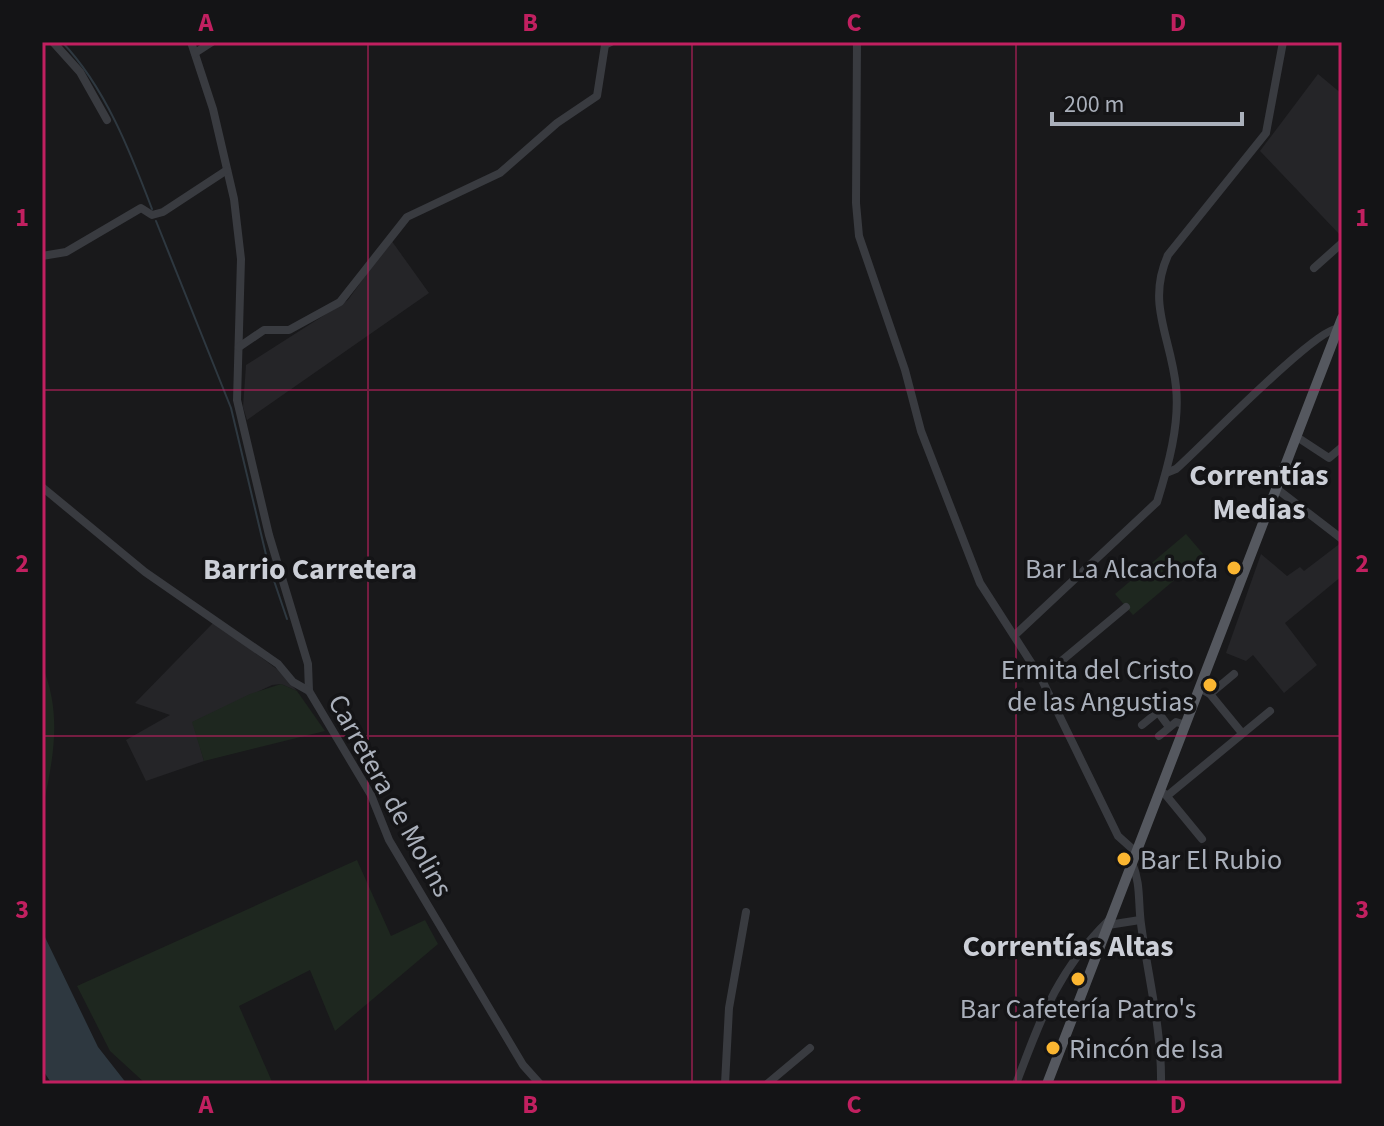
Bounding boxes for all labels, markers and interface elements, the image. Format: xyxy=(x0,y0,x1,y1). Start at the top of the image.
text: A xyxy=(198,4,215,41)
text: B xyxy=(522,4,538,41)
text: C xyxy=(846,4,862,41)
text: D xyxy=(1170,4,1186,41)
scale bar xyxy=(1052,76,1242,126)
text: 200 m xyxy=(1064,87,1124,122)
text: 1 xyxy=(15,199,29,236)
text: 1 xyxy=(1355,199,1369,236)
district label: Correntías Medias xyxy=(1189,454,1329,531)
text: 2 xyxy=(15,545,29,582)
text: 2 xyxy=(1355,545,1369,582)
district label: Barrio Carretera xyxy=(203,548,417,591)
place label: Bar La Alcachofa xyxy=(1025,549,1218,589)
marker: Bar La Alcachofa xyxy=(1225,559,1243,577)
place label: Ermita del Cristo de las Angustias xyxy=(1001,650,1194,722)
marker: Ermita del Cristo de las Angustias xyxy=(1201,676,1219,694)
street label: Carretera de Molins xyxy=(318,687,462,904)
place label: Bar El Rubio xyxy=(1140,840,1282,880)
marker: Bar El Rubio xyxy=(1115,850,1133,868)
text: 3 xyxy=(15,891,29,928)
text: 3 xyxy=(1355,891,1369,928)
district label: Correntías Altas xyxy=(962,925,1174,968)
marker: Bar Cafetería Patro's xyxy=(1069,970,1087,988)
place label: Bar Cafetería Patro's xyxy=(960,989,1196,1029)
place label: Rincón de Isa xyxy=(1069,1029,1224,1069)
marker: Rincón de Isa xyxy=(1044,1039,1062,1057)
text: A xyxy=(198,1086,215,1123)
text: B xyxy=(522,1086,538,1123)
text: C xyxy=(846,1086,862,1123)
text: D xyxy=(1170,1086,1186,1123)

